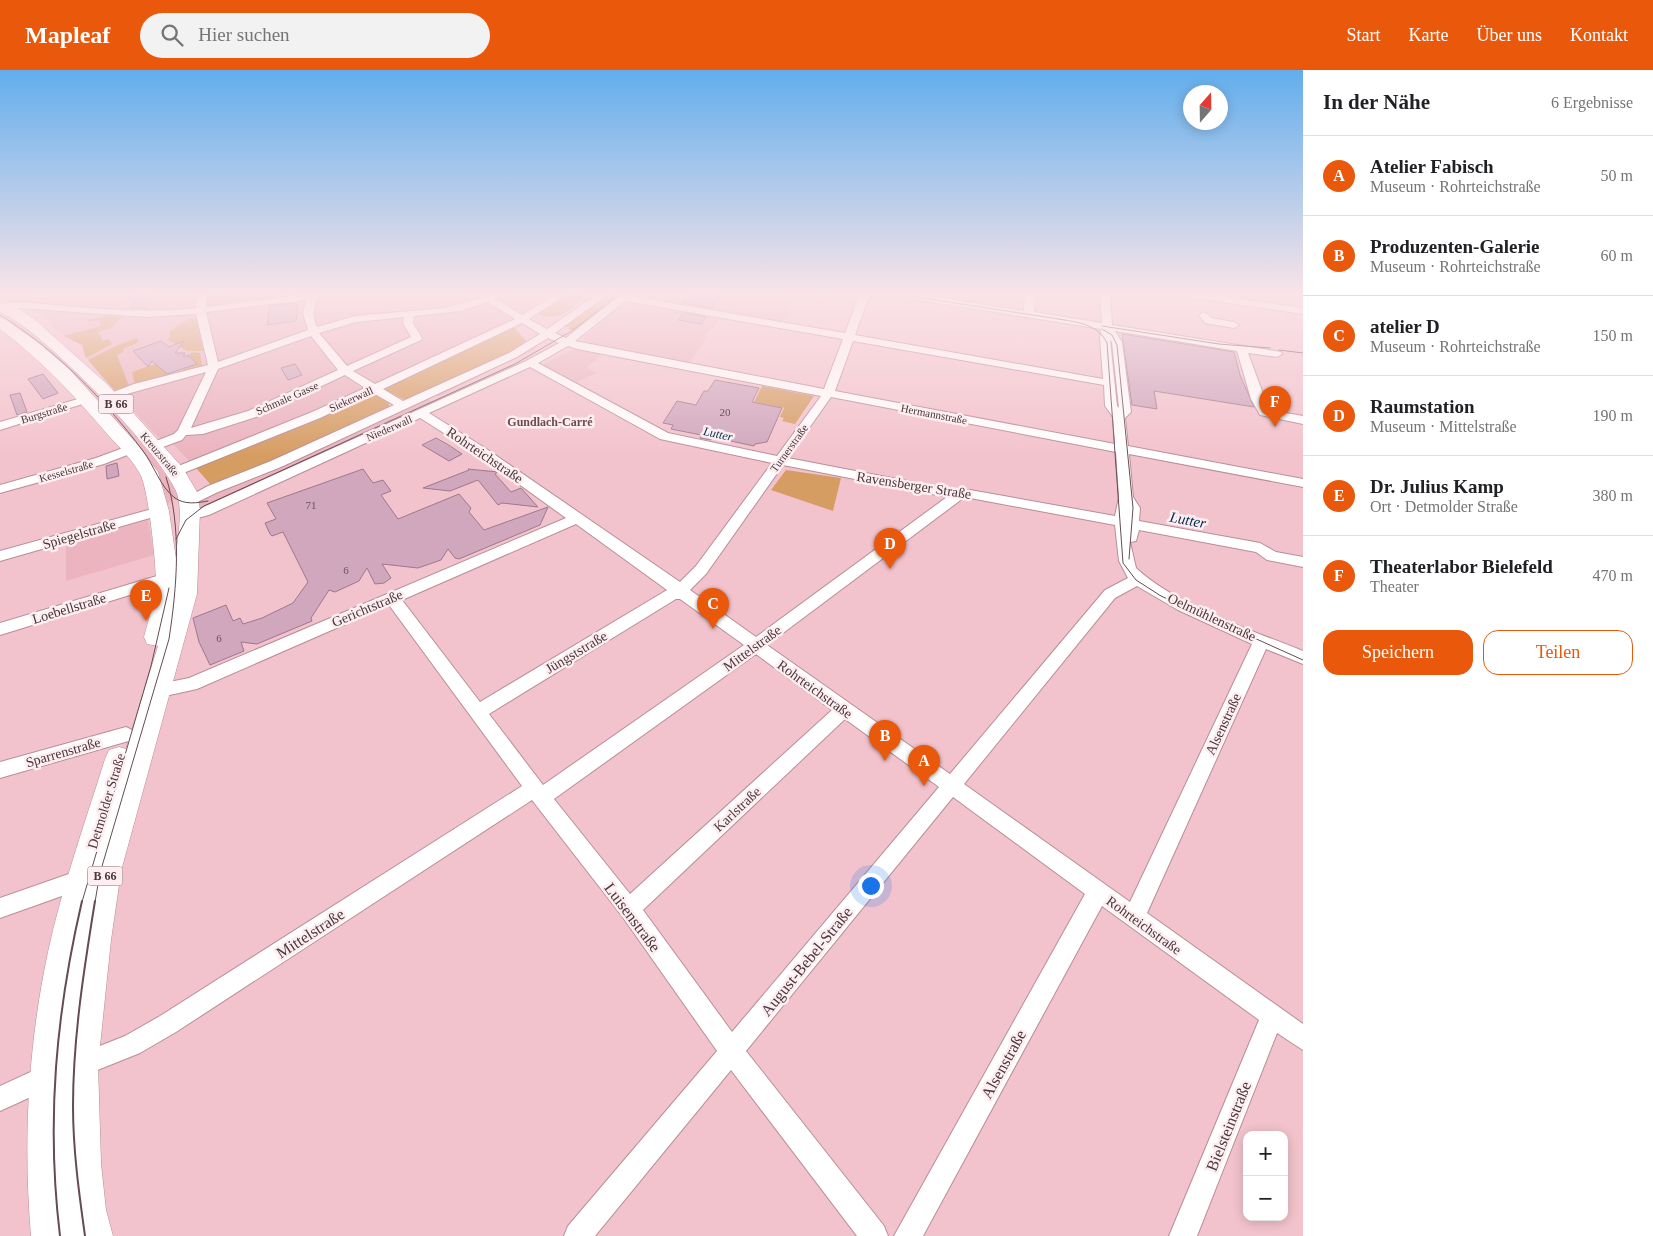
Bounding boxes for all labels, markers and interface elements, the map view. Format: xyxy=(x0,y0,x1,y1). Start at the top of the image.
search box xyxy=(140,13,490,58)
icon: search xyxy=(158,21,186,49)
text: Mapleaf xyxy=(25,22,110,48)
text: Hier suchen xyxy=(198,24,290,45)
text: Start xyxy=(1347,25,1381,45)
text: Karte xyxy=(1409,25,1449,45)
text: Über uns xyxy=(1477,25,1542,45)
text: Kontakt xyxy=(1570,25,1628,45)
north arrow xyxy=(1183,85,1228,130)
text: In der Nähe xyxy=(1323,90,1430,114)
text: 6 Ergebnisse xyxy=(1551,94,1633,111)
text: Atelier Fabisch xyxy=(1370,156,1494,177)
text: A xyxy=(1333,167,1345,184)
text: 50 m xyxy=(1601,167,1633,184)
text: Museum · Rohrteichstraße xyxy=(1370,178,1541,195)
text: Produzenten-Galerie xyxy=(1370,236,1540,257)
text: B xyxy=(1334,247,1344,264)
text: 60 m xyxy=(1601,247,1633,264)
text: Museum · Rohrteichstraße xyxy=(1370,258,1541,275)
text: atelier D xyxy=(1370,316,1440,337)
text: C xyxy=(1333,327,1345,344)
text: 150 m xyxy=(1593,327,1633,344)
text: Museum · Rohrteichstraße xyxy=(1370,338,1541,355)
street label: Schmale Gasse xyxy=(254,379,320,417)
street label: Siekerwall xyxy=(327,384,375,414)
pin: F xyxy=(1259,386,1291,427)
road number: B 66 xyxy=(98,394,134,414)
text: Raumstation xyxy=(1370,396,1475,417)
street label: Burgstraße xyxy=(19,400,69,426)
street label: Hermannstraße xyxy=(900,402,968,426)
house number: 20 xyxy=(720,406,731,418)
text: D xyxy=(1333,407,1345,424)
text: 190 m xyxy=(1593,407,1633,424)
street label: Niederwall xyxy=(364,413,414,443)
district label: Gundlach-Carré xyxy=(507,415,593,429)
text: Museum · Mittelstraße xyxy=(1370,418,1517,435)
street label: Turnerstraße xyxy=(768,422,810,474)
street label: Rohrteichstraße xyxy=(444,424,526,486)
water label: Lutter xyxy=(701,424,734,444)
street label: Kreuzstraße xyxy=(138,430,182,478)
street label: Kesselstraße xyxy=(38,458,94,484)
street label: Ravensberger Straße xyxy=(855,469,972,502)
text: Dr. Julius Kamp xyxy=(1370,476,1504,497)
text: E xyxy=(1334,487,1344,504)
text: 380 m xyxy=(1593,487,1633,504)
text: Ort · Detmolder Straße xyxy=(1370,498,1518,515)
house number: 71 xyxy=(306,499,317,511)
water label: Lutter xyxy=(1167,508,1208,531)
street label: Spiegelstraße xyxy=(41,517,117,552)
pin: D xyxy=(874,528,906,569)
text: Theaterlabor Bielefeld xyxy=(1370,556,1553,577)
house number: 6 xyxy=(343,564,349,576)
text: F xyxy=(1334,567,1344,584)
text: 470 m xyxy=(1593,567,1633,584)
text: Theater xyxy=(1370,578,1419,595)
pin: E xyxy=(130,580,162,621)
street label: Gerichtstraße xyxy=(330,587,405,630)
pin: C xyxy=(697,588,729,629)
street label: Loebellstraße xyxy=(31,590,108,627)
street label: Oelmühlenstraße xyxy=(1165,590,1258,644)
street label: Mittelstraße xyxy=(721,622,784,674)
street label: Jüngststraße xyxy=(543,628,610,677)
button: Speichern xyxy=(1323,630,1473,675)
button: Teilen xyxy=(1483,630,1633,675)
house number: 6 xyxy=(216,632,222,644)
street label: Rohrteichstraße xyxy=(774,657,855,722)
street label: Alsenstraße xyxy=(1203,691,1244,757)
pin: B xyxy=(869,720,901,761)
street label: Sparrenstraße xyxy=(24,735,102,770)
pin: A xyxy=(908,745,940,786)
street label: Detmolder Straße xyxy=(85,752,128,851)
street label: Karlstraße xyxy=(711,784,764,835)
road number: B 66 xyxy=(88,866,122,886)
your location xyxy=(858,873,884,899)
street label: Luisenstraße xyxy=(601,880,664,955)
street label: Rohrteichstraße xyxy=(1103,893,1184,958)
street label: August-Bebel-Straße xyxy=(757,903,856,1020)
street label: Mittelstraße xyxy=(273,905,347,962)
street label: Alsenstraße xyxy=(978,1027,1029,1101)
street label: Bielsteinstraße xyxy=(1203,1079,1254,1173)
map controls xyxy=(1243,1131,1288,1221)
button: + xyxy=(1243,1131,1288,1176)
button: − xyxy=(1243,1176,1288,1221)

